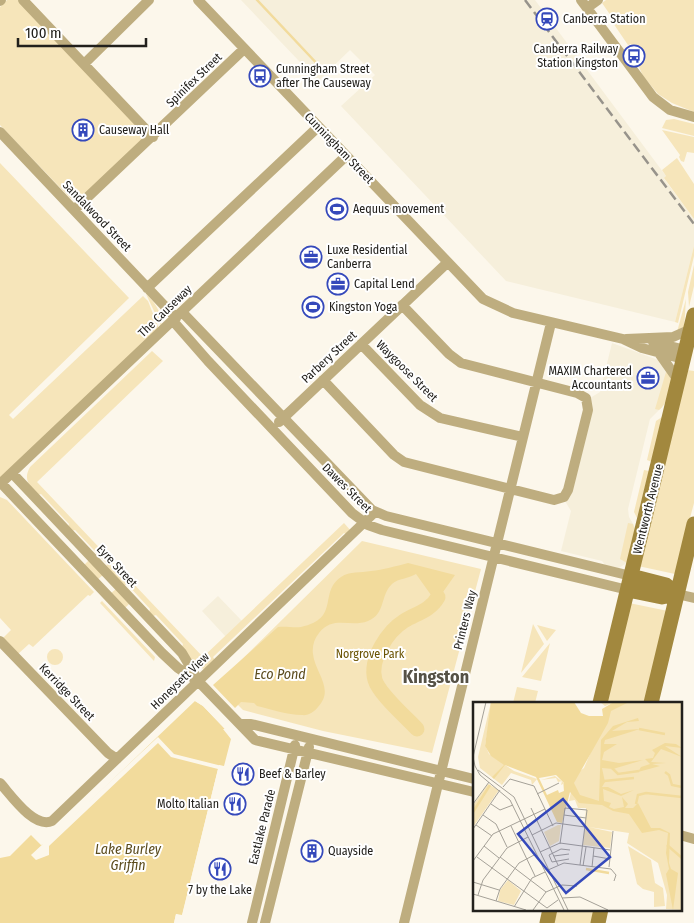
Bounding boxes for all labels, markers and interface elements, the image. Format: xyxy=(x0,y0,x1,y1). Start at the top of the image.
station icon: Canberra Station xyxy=(535,7,559,31)
place label: Canberra Station xyxy=(563,12,645,26)
scale bar xyxy=(18,15,145,47)
text: 100 m xyxy=(25,24,62,42)
place label: Canberra Railway Station Kingston xyxy=(534,42,619,70)
bus stop icon: Canberra Railway Station Kingston xyxy=(622,44,646,68)
street label: Spinifex Street xyxy=(163,50,225,110)
place label: Cunningham Street after The Causeway xyxy=(276,62,371,90)
bus stop icon: Cunningham Street after The Causeway xyxy=(248,64,272,88)
street label: Cunningham Street xyxy=(301,109,377,187)
building icon: Causeway Hall xyxy=(71,118,95,142)
place label: Causeway Hall xyxy=(99,123,169,137)
street label: Sandalwood Street xyxy=(60,178,134,254)
sports icon: Aequus movement xyxy=(325,197,349,221)
place label: Aequus movement xyxy=(353,202,444,216)
place label: Luxe Residential Canberra xyxy=(327,243,407,271)
office icon: Luxe Residential Canberra xyxy=(299,245,323,269)
office icon: Capital Lend xyxy=(326,272,350,296)
place label: Capital Lend xyxy=(354,277,415,291)
street label: The Causeway xyxy=(135,282,195,340)
sports icon: Kingston Yoga xyxy=(301,295,325,319)
place label: Kingston Yoga xyxy=(329,300,398,314)
street label: Parbery Street xyxy=(299,328,359,386)
street label: Waygoose Street xyxy=(373,337,441,405)
place label: MAXIM Chartered Accountants xyxy=(549,364,632,392)
office icon: MAXIM Chartered Accountants xyxy=(636,366,660,390)
street label: Dawes Street xyxy=(319,460,375,516)
street label: Wentworth Avenue xyxy=(630,462,666,556)
street label: Eyre Street xyxy=(94,542,140,590)
street label: Printers Way xyxy=(451,588,479,651)
park label: Norgrove Park xyxy=(336,647,405,661)
street label: Honeysett View xyxy=(148,650,212,712)
street label: Kerridge Street xyxy=(36,661,98,723)
water label: Eco Pond xyxy=(254,666,306,683)
district label: Kingston xyxy=(403,666,469,688)
inset map xyxy=(473,702,682,910)
restaurant icon: Beef & Barley xyxy=(231,762,255,786)
place label: Beef & Barley xyxy=(259,767,326,781)
street label: Eastlake Parade xyxy=(246,788,278,866)
restaurant icon: Molto Italian xyxy=(223,792,247,816)
place label: Molto Italian xyxy=(157,797,219,811)
building icon: Quayside xyxy=(300,839,324,863)
water label: Lake Burley Griffin xyxy=(95,841,162,874)
place label: Quayside xyxy=(328,844,373,858)
restaurant icon: 7 by the Lake xyxy=(208,857,232,881)
place label: 7 by the Lake xyxy=(188,883,252,897)

